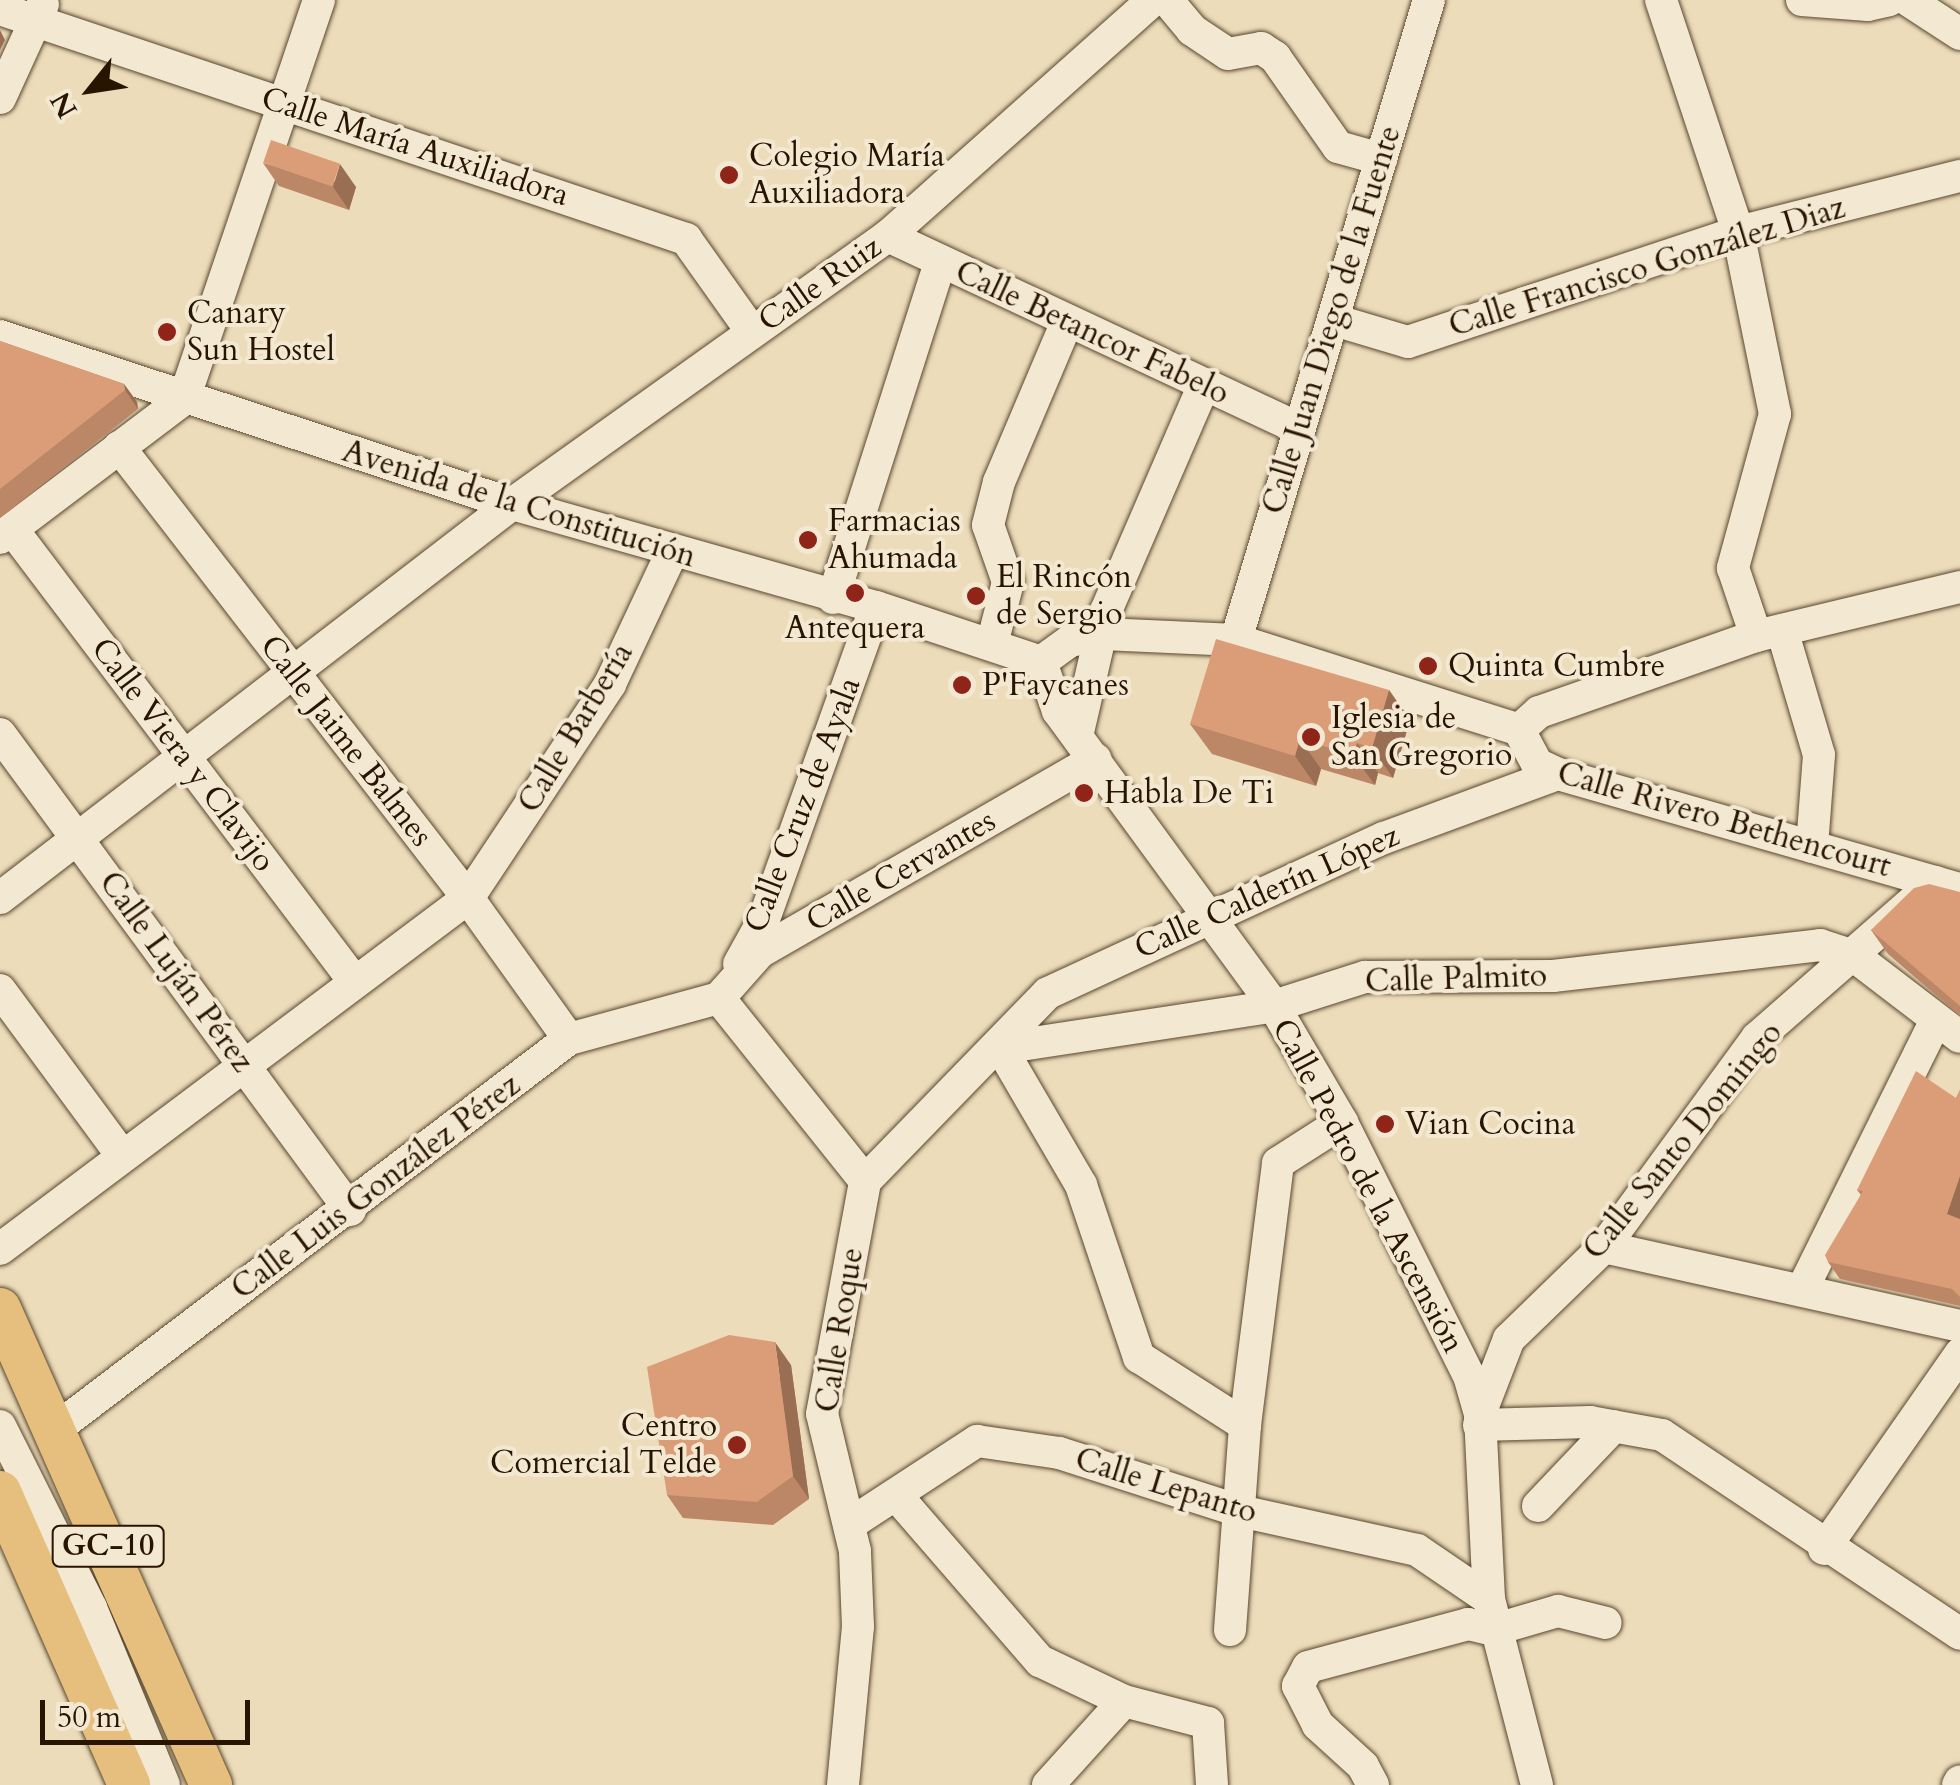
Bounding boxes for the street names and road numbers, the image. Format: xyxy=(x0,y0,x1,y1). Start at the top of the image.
street label: Calle María Auxiliadora xyxy=(257,79,573,215)
street label: Calle Juan Diego de la Fuente xyxy=(1255,121,1409,519)
street label: Calle Francisco González Diaz xyxy=(1444,188,1850,346)
street label: Calle Ruiz xyxy=(751,228,889,340)
street label: Calle Betancor Fabelo xyxy=(949,253,1235,413)
street label: Avenida de la Constitución xyxy=(338,432,700,576)
street label: Calle Jaime Balmes xyxy=(252,628,440,854)
street label: Calle Viera y Clavijo xyxy=(83,631,283,879)
street label: Calle Barbería xyxy=(510,636,642,820)
street label: Calle Cruz de Ayala xyxy=(737,672,869,938)
street label: Calle Rivero Bethencourt xyxy=(1553,754,1895,886)
street label: Calle Cervantes xyxy=(800,801,1002,941)
street label: Calle Calderín López xyxy=(1129,816,1405,968)
street label: Calle Luján Pérez xyxy=(90,864,262,1080)
street label: Calle Palmito xyxy=(1364,957,1548,1001)
street label: Calle Pedro de la Ascensión xyxy=(1264,1013,1472,1359)
street label: Calle Santo Domingo xyxy=(1575,1014,1791,1268)
street label: Calle Luis González Pérez xyxy=(224,1066,528,1308)
street label: Calle Roque xyxy=(808,1245,872,1415)
street label: Calle Lepanto xyxy=(1070,1440,1262,1532)
road number: GC-10 xyxy=(51,1521,166,1571)

